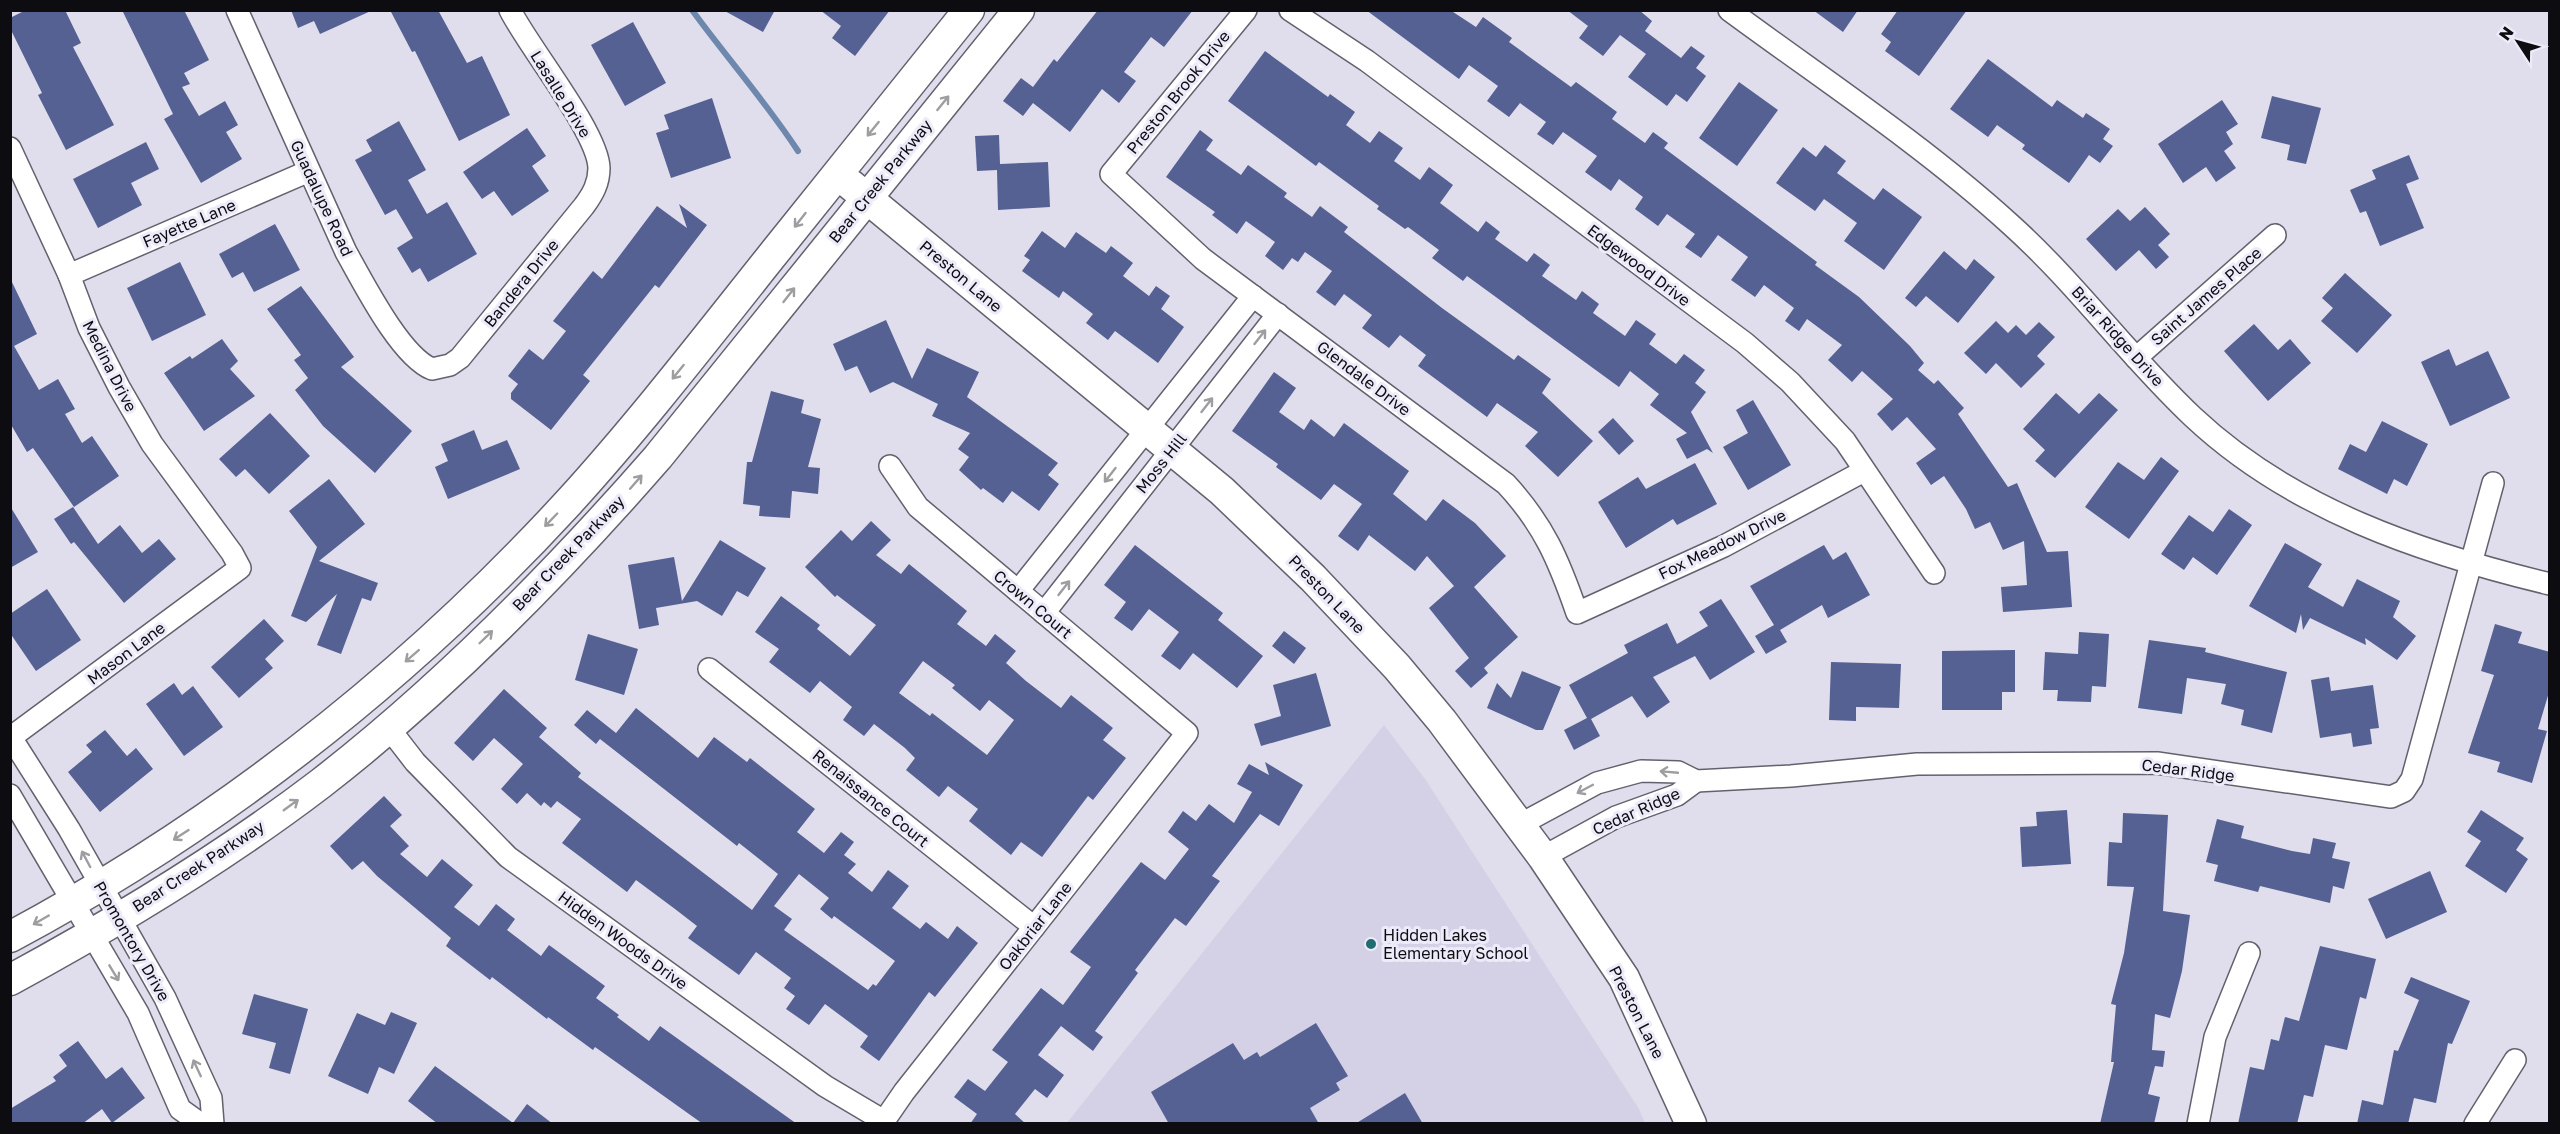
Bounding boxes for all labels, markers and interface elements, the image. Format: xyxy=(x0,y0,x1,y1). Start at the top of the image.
north arrow xyxy=(2488,12,2548,72)
text: N xyxy=(2494,22,2518,44)
street label: Preston Brook Drive xyxy=(1122,26,1234,158)
street label: Lasalle Drive xyxy=(526,47,596,141)
one-way arrow xyxy=(936,96,949,112)
street label: Bear Creek Parkway xyxy=(824,115,936,247)
one-way arrow xyxy=(866,121,880,136)
street label: Guadalupe Road xyxy=(286,137,358,259)
street label: Fayette Lane xyxy=(139,194,239,252)
one-way arrow xyxy=(794,212,807,228)
street label: Edgewood Drive xyxy=(1584,220,1694,310)
street label: Bandera Drive xyxy=(479,235,563,331)
street label: Preston Lane xyxy=(916,236,1006,316)
street label: Saint James Place xyxy=(2147,242,2265,350)
street label: Briar Ridge Drive xyxy=(2068,282,2168,390)
one-way arrow xyxy=(782,287,795,303)
street label: Medina Drive xyxy=(78,317,142,415)
one-way arrow xyxy=(1253,329,1266,345)
street label: Glendale Drive xyxy=(1313,336,1415,420)
one-way arrow xyxy=(672,364,685,380)
one-way arrow xyxy=(1200,397,1213,413)
street label: Moss Hill xyxy=(1131,429,1191,497)
one-way arrow xyxy=(1103,466,1116,482)
one-way arrow xyxy=(629,475,643,490)
street label: Bear Creek Parkway xyxy=(508,491,628,615)
street label: Fox Meadow Drive xyxy=(1655,504,1789,584)
one-way arrow xyxy=(544,512,558,527)
street label: Preston Lane xyxy=(1285,551,1369,637)
street label: Crown Court xyxy=(990,565,1076,643)
one-way arrow xyxy=(1057,580,1070,596)
street label: Mason Lane xyxy=(83,617,169,689)
one-way arrow xyxy=(479,630,494,645)
one-way arrow xyxy=(404,649,419,663)
street label: Renaissance Court xyxy=(809,745,933,851)
street label: Cedar Ridge xyxy=(2140,754,2236,786)
one-way arrow xyxy=(1660,767,1680,778)
street label: Cedar Ridge xyxy=(1589,783,1683,839)
one-way arrow xyxy=(1577,784,1595,795)
one-way arrow xyxy=(282,799,298,811)
street label: Bear Creek Parkway xyxy=(128,816,268,916)
one-way arrow xyxy=(173,829,190,841)
one-way arrow xyxy=(80,851,91,869)
street label: Promontory Drive xyxy=(90,878,174,1004)
street label: Oakbriar Lane xyxy=(994,878,1076,974)
street label: Hidden Woods Drive xyxy=(554,886,692,994)
one-way arrow xyxy=(33,914,50,926)
place label: Hidden Lakes Elementary School xyxy=(1383,925,1528,963)
marker: Hidden Lakes Elementary School xyxy=(1364,937,1378,951)
street label: Preston Lane xyxy=(1605,962,1669,1062)
one-way arrow xyxy=(108,964,120,981)
one-way arrow xyxy=(191,1060,203,1078)

